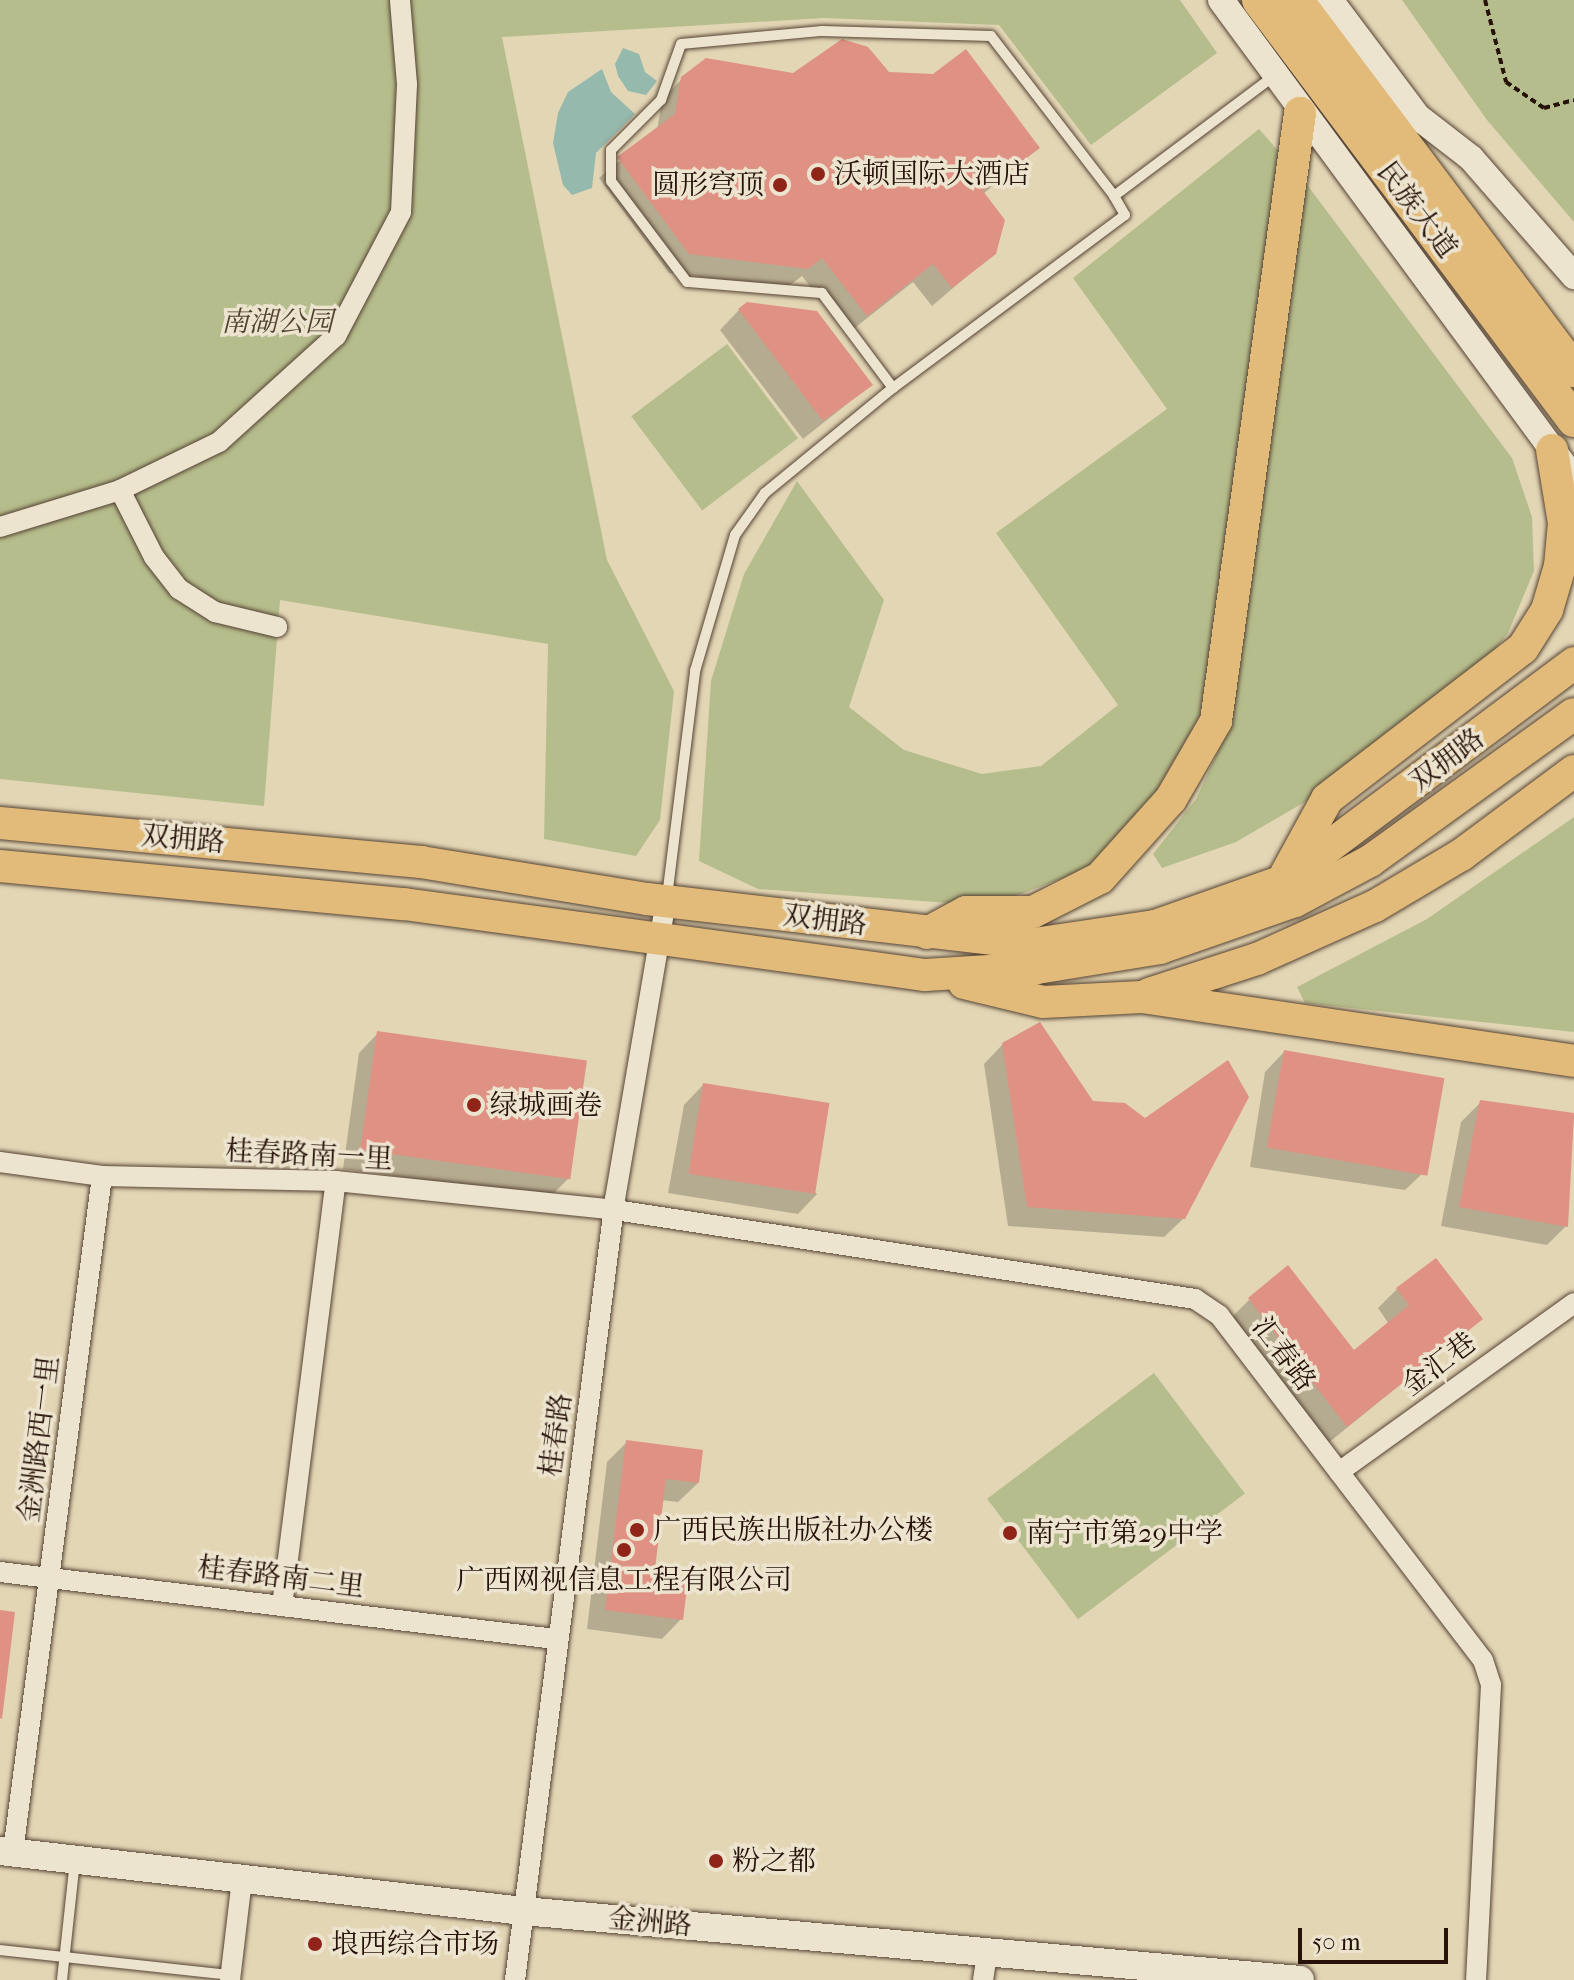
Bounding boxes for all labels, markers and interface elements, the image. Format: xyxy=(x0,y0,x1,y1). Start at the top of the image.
street label: 民族大道 xyxy=(1370,155,1464,265)
place label: 沃顿国际大酒店 xyxy=(834,157,1030,191)
marker: 沃顿国际大酒店 xyxy=(809,165,827,183)
place label: 圆形穹顶 xyxy=(652,168,764,202)
marker: 圆形穹顶 xyxy=(771,176,789,194)
park label: 南湖公园 xyxy=(221,305,333,339)
street label: 双拥路 xyxy=(1403,721,1491,799)
street label: 双拥路 xyxy=(140,819,226,859)
street label: 双拥路 xyxy=(781,898,869,942)
place label: 绿城画卷 xyxy=(490,1088,602,1122)
marker: 绿城画卷 xyxy=(465,1096,483,1114)
street label: 桂春路南一里 xyxy=(224,1134,394,1176)
street label: 汇春路 xyxy=(1245,1310,1323,1398)
street label: 金汇巷 xyxy=(1395,1325,1483,1403)
street label: 金洲路西一里 xyxy=(12,1354,66,1524)
street label: 桂春路 xyxy=(534,1391,578,1479)
place label: 广西民族出版社办公楼 xyxy=(653,1513,933,1547)
place label: 南宁市第29中学 xyxy=(1026,1516,1223,1550)
marker: 广西民族出版社办公楼 xyxy=(628,1521,646,1539)
marker: 南宁市第29中学 xyxy=(1001,1524,1019,1542)
marker: 广西网视信息工程有限公司 xyxy=(615,1541,633,1559)
street label: 桂春路南二里 xyxy=(196,1550,366,1604)
place label: 广西网视信息工程有限公司 xyxy=(456,1563,792,1597)
place label: 粉之都 xyxy=(732,1844,816,1878)
marker: 粉之都 xyxy=(707,1852,725,1870)
street label: 金洲路 xyxy=(607,1902,693,1942)
scale bar xyxy=(1302,1912,1452,1962)
place label: 埌西综合市场 xyxy=(331,1927,499,1961)
text: 50 m xyxy=(1312,1928,1361,1956)
marker: 埌西综合市场 xyxy=(306,1935,324,1953)

